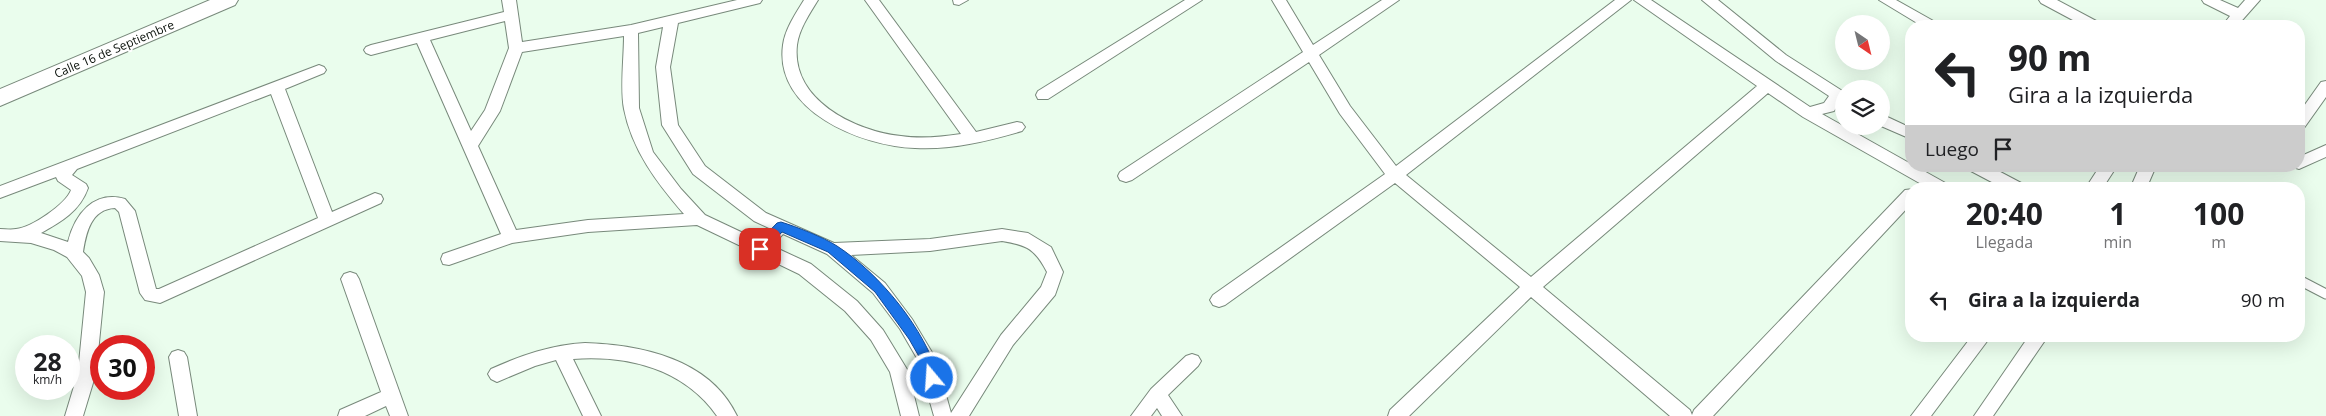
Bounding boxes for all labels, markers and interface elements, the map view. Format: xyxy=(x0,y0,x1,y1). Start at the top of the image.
north arrow xyxy=(1835,15,1890,70)
map controls xyxy=(1835,15,1890,135)
street label: Calle 16 de Septiembre xyxy=(51,16,177,82)
text: 90 m xyxy=(2008,34,2091,81)
icon: left xyxy=(1925,40,1990,105)
text: Gira a la izquierda xyxy=(2008,79,2193,109)
button: layers xyxy=(1835,80,1890,135)
icon: arrive xyxy=(1989,135,2017,163)
text: Luego xyxy=(1925,136,1979,162)
text: 20:40 xyxy=(1966,193,2043,234)
text: 1 xyxy=(2109,193,2126,234)
text: 100 xyxy=(2193,193,2244,234)
pin xyxy=(739,228,781,270)
text: Llegada xyxy=(1975,231,2033,253)
text: min xyxy=(2104,231,2132,253)
text: m xyxy=(2211,231,2226,253)
icon: arrive xyxy=(746,235,774,263)
icon: left xyxy=(1925,286,1953,314)
text: Gira a la izquierda xyxy=(1968,287,2140,313)
text: 90 m xyxy=(2241,287,2285,313)
speed limit sign: 30 xyxy=(90,335,155,400)
text: 28 xyxy=(33,344,62,378)
position arrow xyxy=(905,351,957,403)
text: km/h xyxy=(33,371,62,388)

